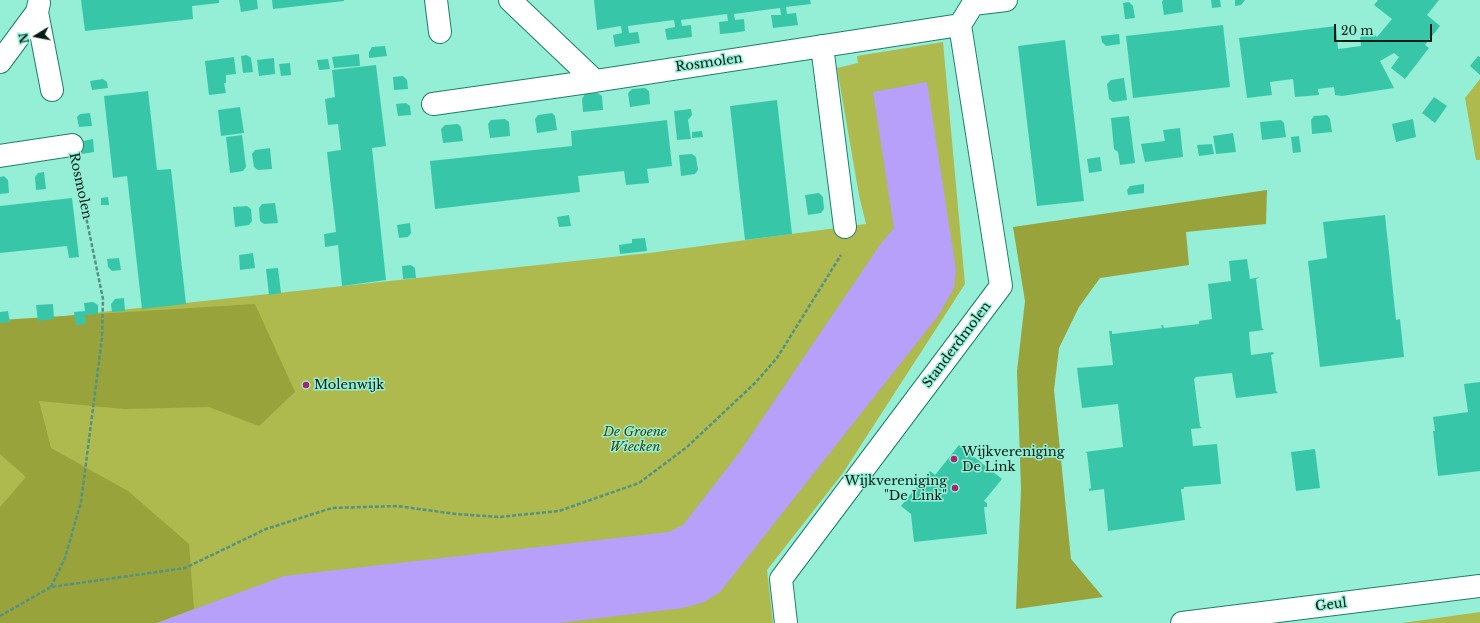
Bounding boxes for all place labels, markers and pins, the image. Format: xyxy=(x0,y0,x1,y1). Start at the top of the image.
place label: Molenwijk xyxy=(314,377,384,393)
marker: Molenwijk xyxy=(301,380,311,390)
place label: Wijkvereniging De Link xyxy=(962,444,1065,475)
marker: Wijkvereniging De Link xyxy=(949,454,959,464)
place label: Wijkvereniging "De Link" xyxy=(844,473,947,504)
marker: Wijkvereniging "De Link" xyxy=(950,483,960,493)

